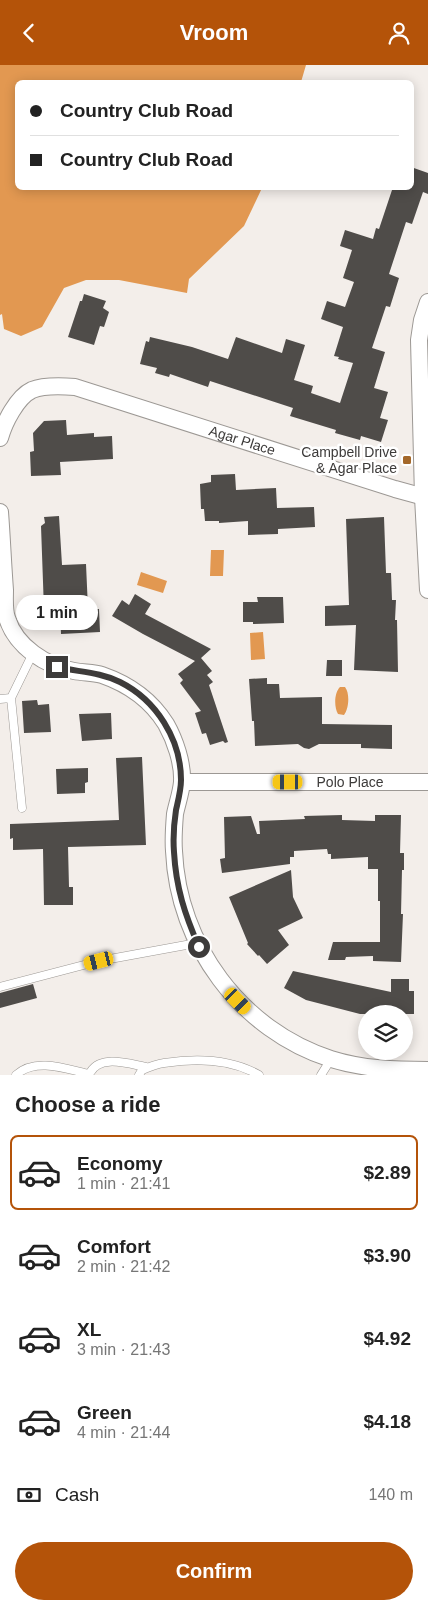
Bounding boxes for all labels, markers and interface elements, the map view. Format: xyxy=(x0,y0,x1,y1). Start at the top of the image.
icon: back xyxy=(15,19,43,47)
icon: person xyxy=(385,19,413,47)
text: Vroom xyxy=(180,20,248,45)
text: Country Club Road xyxy=(60,100,233,121)
text: Country Club Road xyxy=(60,149,233,170)
street label: Agar Place xyxy=(207,422,278,458)
place label: Campbell Drive & Agar Place xyxy=(301,444,397,476)
marker: Campbell Drive & Agar Place xyxy=(401,454,413,466)
callout: 1 min xyxy=(16,595,98,629)
text: 1 min xyxy=(36,604,78,621)
route end xyxy=(46,656,68,678)
street label: Polo Place xyxy=(316,774,384,790)
car xyxy=(273,775,303,790)
route start xyxy=(188,936,210,958)
car xyxy=(82,950,115,972)
car xyxy=(222,985,253,1017)
map controls xyxy=(358,1005,413,1060)
button: layers xyxy=(358,1005,413,1060)
text: Choose a ride xyxy=(15,1092,160,1117)
icon: car xyxy=(17,1150,62,1195)
text: Economy xyxy=(77,1153,163,1174)
text: $2.89 xyxy=(363,1162,411,1183)
text: 1 min · 21:41 xyxy=(77,1175,170,1192)
icon: car xyxy=(17,1233,62,1278)
text: Comfort xyxy=(77,1236,151,1257)
text: $3.90 xyxy=(363,1245,411,1266)
text: 2 min · 21:42 xyxy=(77,1258,170,1275)
icon: car xyxy=(17,1316,62,1361)
text: XL xyxy=(77,1319,101,1340)
text: $4.92 xyxy=(363,1328,411,1349)
text: 3 min · 21:43 xyxy=(77,1341,170,1358)
icon: car xyxy=(17,1399,62,1444)
text: Green xyxy=(77,1402,132,1423)
text: $4.18 xyxy=(363,1411,411,1432)
text: 4 min · 21:44 xyxy=(77,1424,170,1441)
icon: cash xyxy=(15,1481,43,1509)
text: Cash xyxy=(55,1484,99,1505)
text: 140 m xyxy=(369,1486,413,1503)
button: Confirm xyxy=(15,1542,413,1600)

